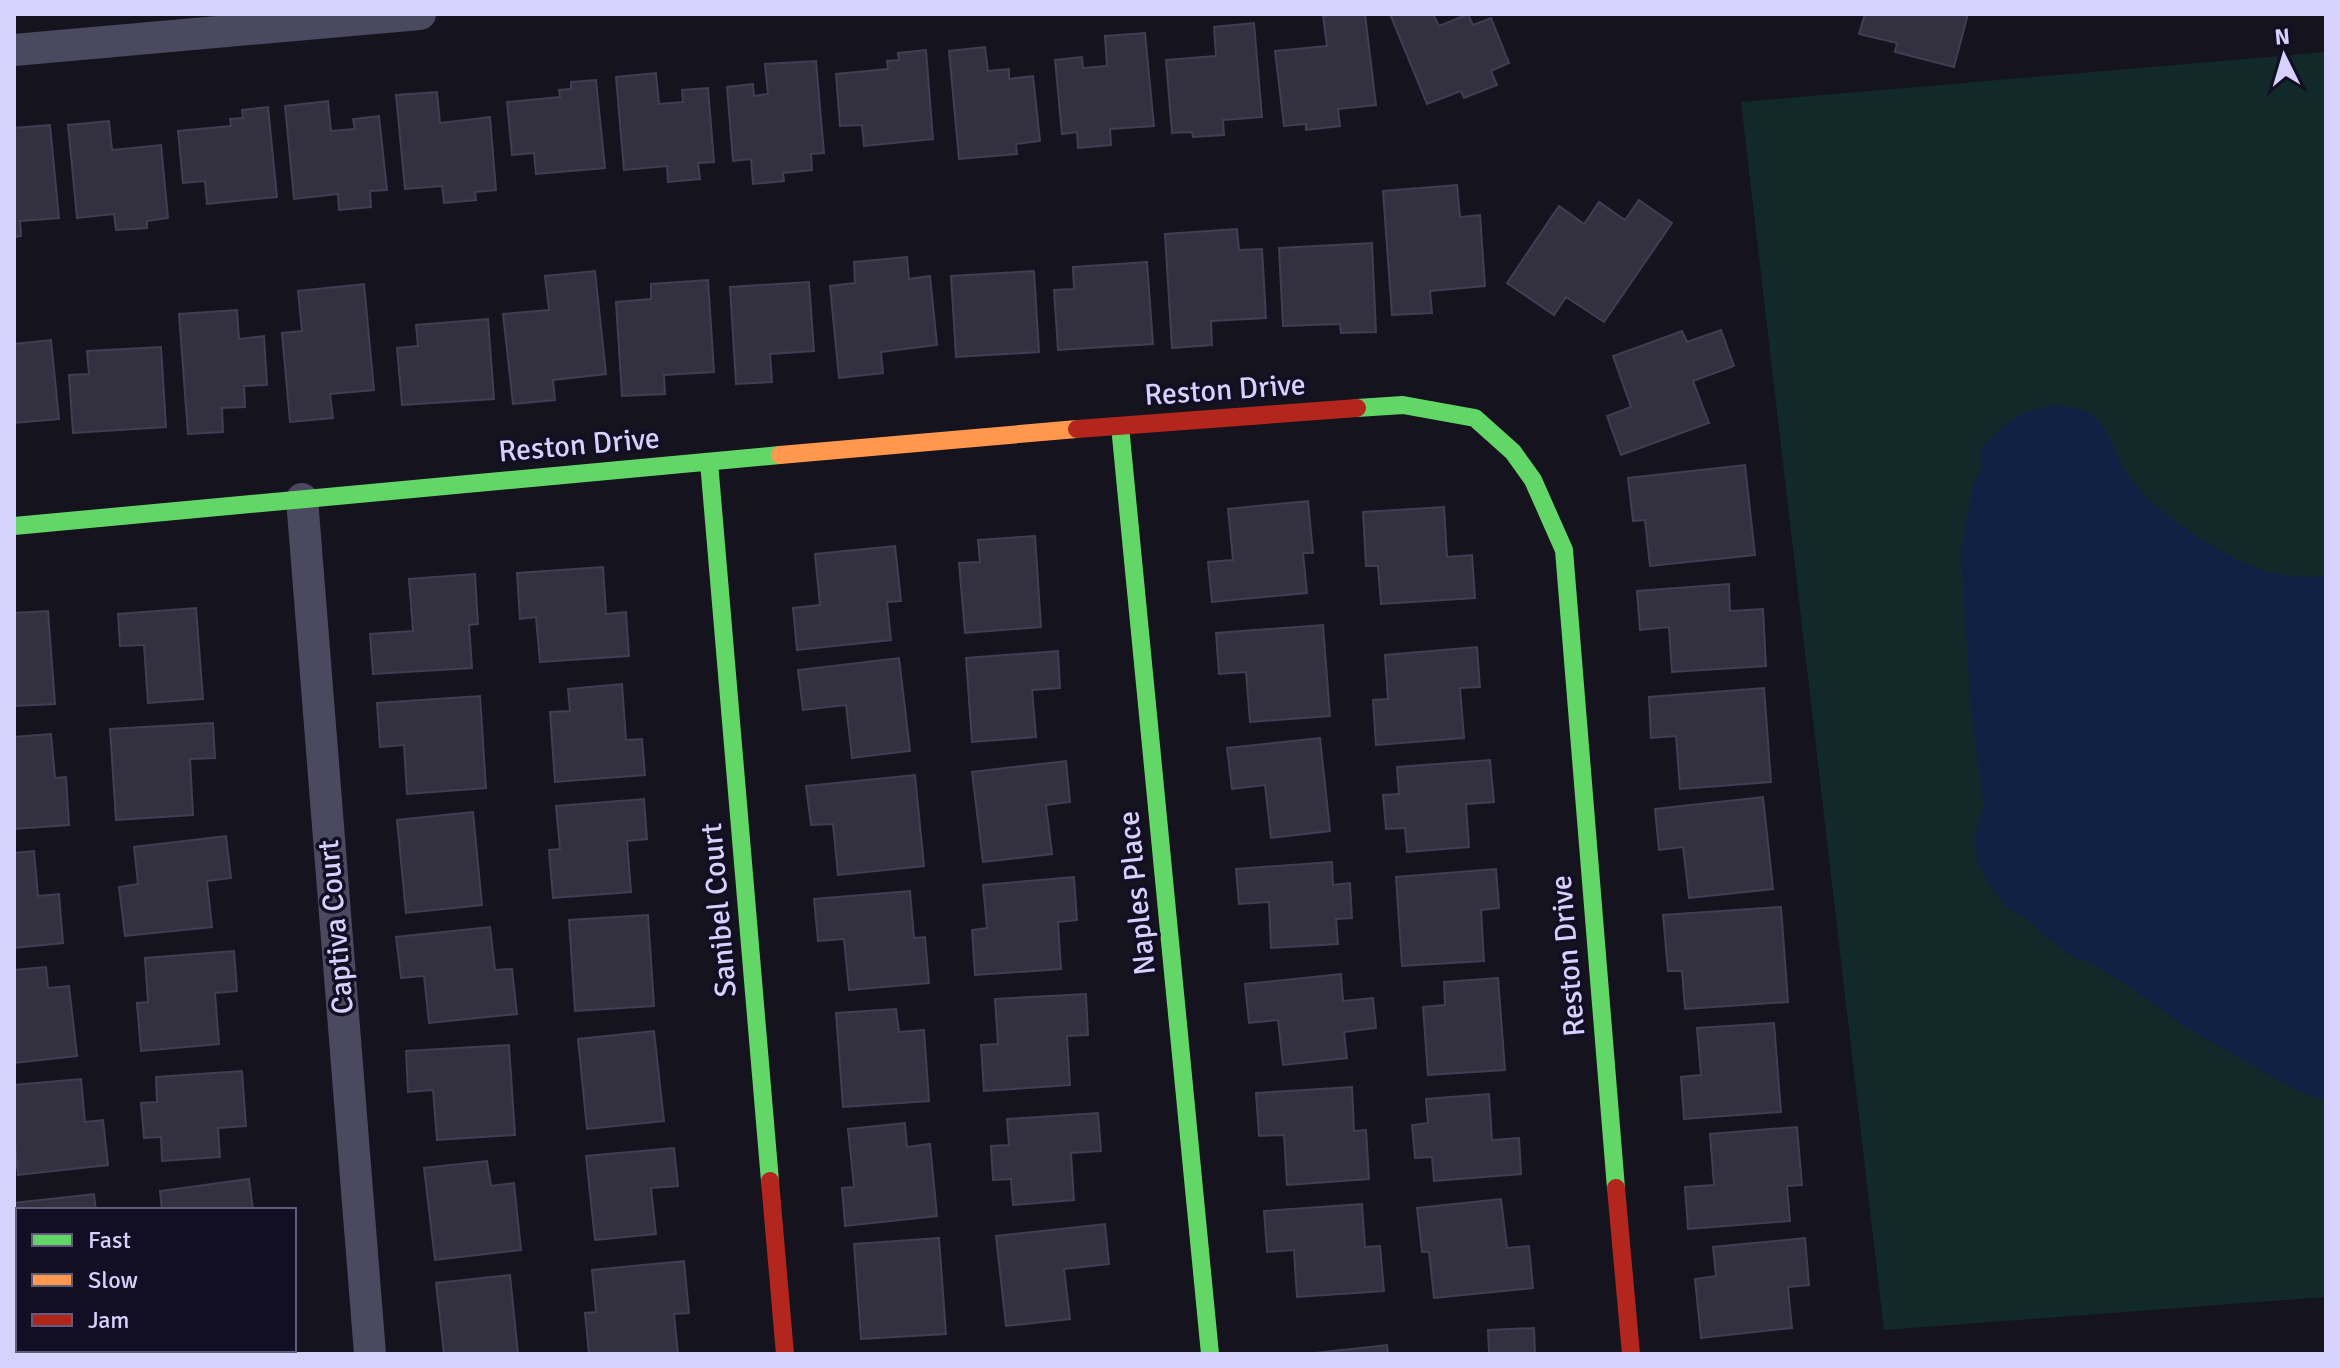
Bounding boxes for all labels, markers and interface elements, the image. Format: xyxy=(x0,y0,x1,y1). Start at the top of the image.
north arrow xyxy=(2244,16,2324,96)
text: N xyxy=(2273,22,2291,51)
street label: Reston Drive xyxy=(1143,366,1307,414)
street label: Reston Drive xyxy=(497,420,661,470)
street label: Naples Place xyxy=(1110,809,1164,977)
street label: Sanibel Court xyxy=(693,821,745,999)
street label: Captiva Court xyxy=(310,838,362,1016)
street label: Reston Drive xyxy=(1543,874,1593,1038)
legend xyxy=(16,1208,296,1352)
text: Fast xyxy=(88,1225,131,1255)
text: Slow xyxy=(88,1265,138,1295)
text: Jam xyxy=(88,1305,129,1335)

